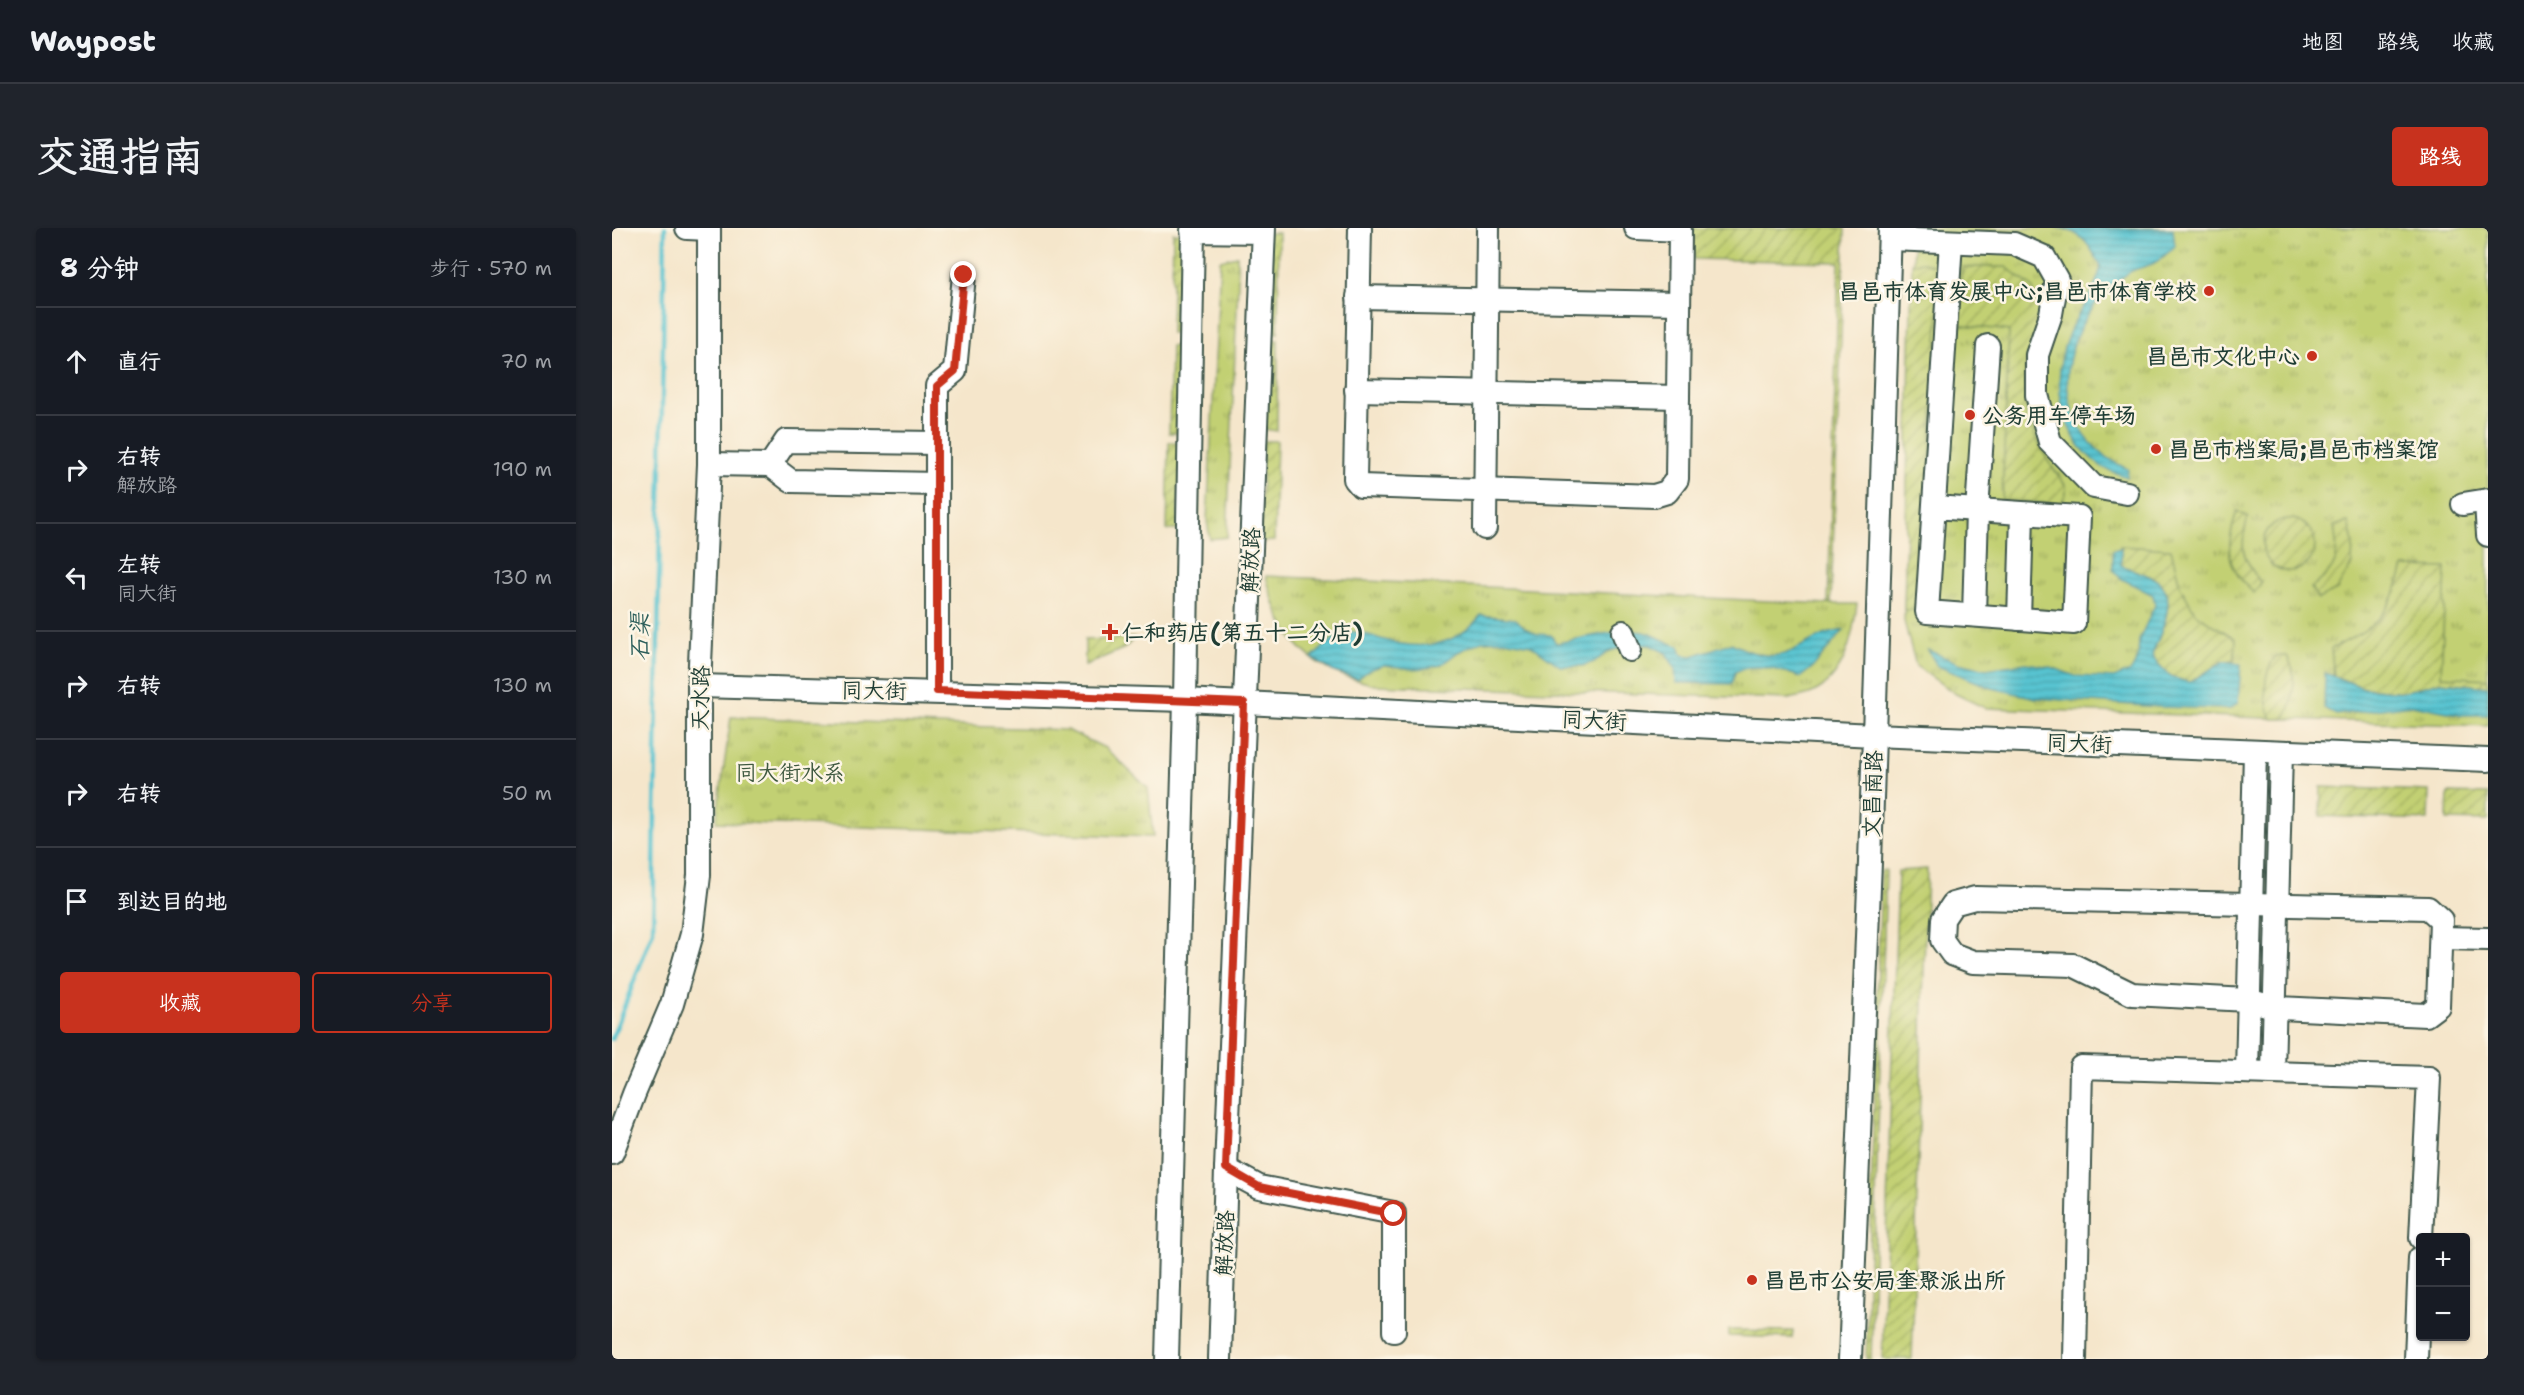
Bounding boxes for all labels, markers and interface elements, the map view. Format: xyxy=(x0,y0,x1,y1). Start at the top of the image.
text: Waypost xyxy=(30,22,156,60)
text: 地图 xyxy=(2302,28,2344,56)
text: 路线 xyxy=(2377,28,2419,56)
text: 收藏 xyxy=(2452,28,2494,56)
button: 路线 xyxy=(2392,127,2488,186)
text: 交通指南 xyxy=(36,128,204,184)
text: 8 分钟 xyxy=(60,250,139,285)
text: 步行 · 570 m xyxy=(430,255,552,281)
route end xyxy=(950,261,976,287)
place label: 昌邑市体育发展中心;昌邑市体育学校 xyxy=(1838,277,2197,306)
marker: 昌邑市体育发展中心;昌邑市体育学校 xyxy=(2202,284,2216,298)
place label: 昌邑市文化中心 xyxy=(2146,342,2300,371)
icon: ahead xyxy=(60,345,93,378)
text: 直行 xyxy=(117,347,161,376)
text: 70 m xyxy=(500,348,552,374)
marker: 昌邑市文化中心 xyxy=(2305,349,2319,363)
place label: 公务用车停车场 xyxy=(1982,401,2136,430)
marker: 公务用车停车场 xyxy=(1963,408,1977,422)
place label: 昌邑市档案局;昌邑市档案馆 xyxy=(2168,435,2439,464)
text: 右转 xyxy=(117,442,161,471)
marker: 昌邑市档案局;昌邑市档案馆 xyxy=(2149,442,2163,456)
icon: right xyxy=(60,453,93,486)
text: 190 m xyxy=(493,456,552,482)
text: 解放路 xyxy=(117,472,177,498)
street label: 解放路 xyxy=(1235,527,1266,594)
text: 左转 xyxy=(117,550,161,579)
icon: left xyxy=(60,561,93,594)
text: 130 m xyxy=(493,564,552,590)
text: 同大街 xyxy=(117,580,177,606)
water label: 石渠 xyxy=(624,611,656,661)
place label: 仁和药店(第五十二分店) xyxy=(1122,618,1363,647)
marker: 仁和药店(第五十二分店) xyxy=(1103,625,1117,639)
street label: 天水路 xyxy=(685,665,716,731)
icon: right xyxy=(60,669,93,702)
text: 右转 xyxy=(117,671,161,700)
text: 130 m xyxy=(493,672,552,698)
street label: 同大街 xyxy=(841,675,907,706)
street label: 同大街 xyxy=(1560,704,1628,737)
street label: 同大街 xyxy=(2045,728,2112,759)
street label: 文昌南路 xyxy=(1856,750,1889,839)
park label: 同大街水系 xyxy=(735,758,845,787)
icon: right xyxy=(60,777,93,810)
text: 右转 xyxy=(117,779,161,808)
text: 50 m xyxy=(502,780,552,806)
icon: arrive xyxy=(60,885,93,918)
text: 到达目的地 xyxy=(117,887,227,916)
button: 收藏 xyxy=(60,972,300,1033)
button: 分享 xyxy=(312,972,552,1033)
route start xyxy=(1380,1200,1406,1226)
street label: 解放路 xyxy=(1209,1210,1240,1277)
map controls xyxy=(2416,1233,2470,1341)
button: + xyxy=(2416,1233,2470,1287)
place label: 昌邑市公安局奎聚派出所 xyxy=(1764,1266,2006,1295)
marker: 昌邑市公安局奎聚派出所 xyxy=(1745,1273,1759,1287)
button: − xyxy=(2416,1287,2470,1341)

